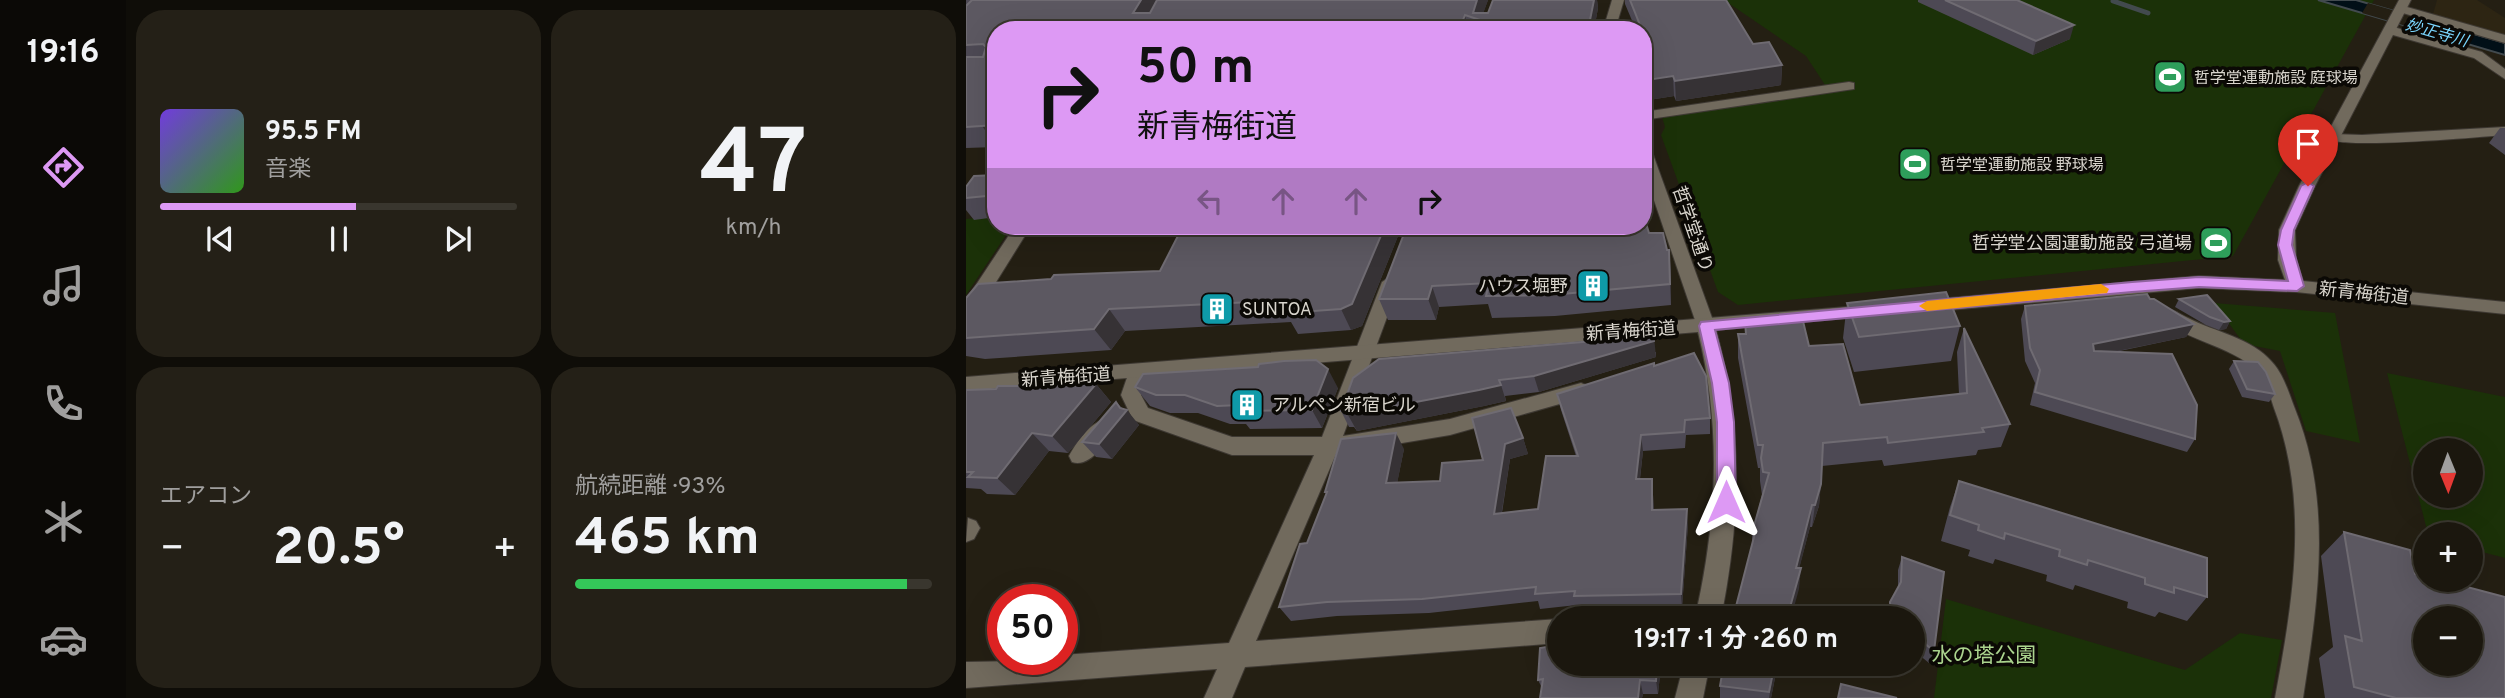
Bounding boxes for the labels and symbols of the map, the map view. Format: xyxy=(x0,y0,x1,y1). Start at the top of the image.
water label: 妙正寺川 xyxy=(2403,15,2472,53)
sports icon: 哲学堂運動施設 庭球場 xyxy=(2151,58,2189,96)
place label: 哲学堂運動施設 庭球場 xyxy=(2194,69,2358,89)
pin xyxy=(2278,114,2338,186)
sports icon: 哲学堂運動施設 野球場 xyxy=(1896,145,1934,183)
place label: 哲学堂運動施設 野球場 xyxy=(1940,156,2104,176)
street label: 哲学堂通り xyxy=(1666,183,1717,276)
sports icon: 哲学堂公園運動施設 弓道場 xyxy=(2197,224,2235,262)
place label: 哲学堂公園運動施設 弓道場 xyxy=(1972,233,2192,256)
building icon: ハウス堀野 xyxy=(1574,267,1612,305)
place label: ハウス堀野 xyxy=(1478,276,1568,299)
street label: 新青梅街道 xyxy=(2318,278,2410,311)
building icon: SUNTOA xyxy=(1198,290,1236,328)
place label: SUNTOA xyxy=(1242,299,1312,322)
street label: 新青梅街道 xyxy=(1585,318,1677,347)
street label: 新青梅街道 xyxy=(1020,364,1112,393)
building icon: アルペン新宿ビル xyxy=(1228,386,1266,424)
place label: アルペン新宿ビル xyxy=(1272,395,1416,418)
north arrow xyxy=(2413,438,2483,508)
position arrow xyxy=(1689,465,1763,539)
speed limit sign: 50 xyxy=(987,584,1078,675)
park label: 水の塔公園 xyxy=(1932,643,2037,670)

